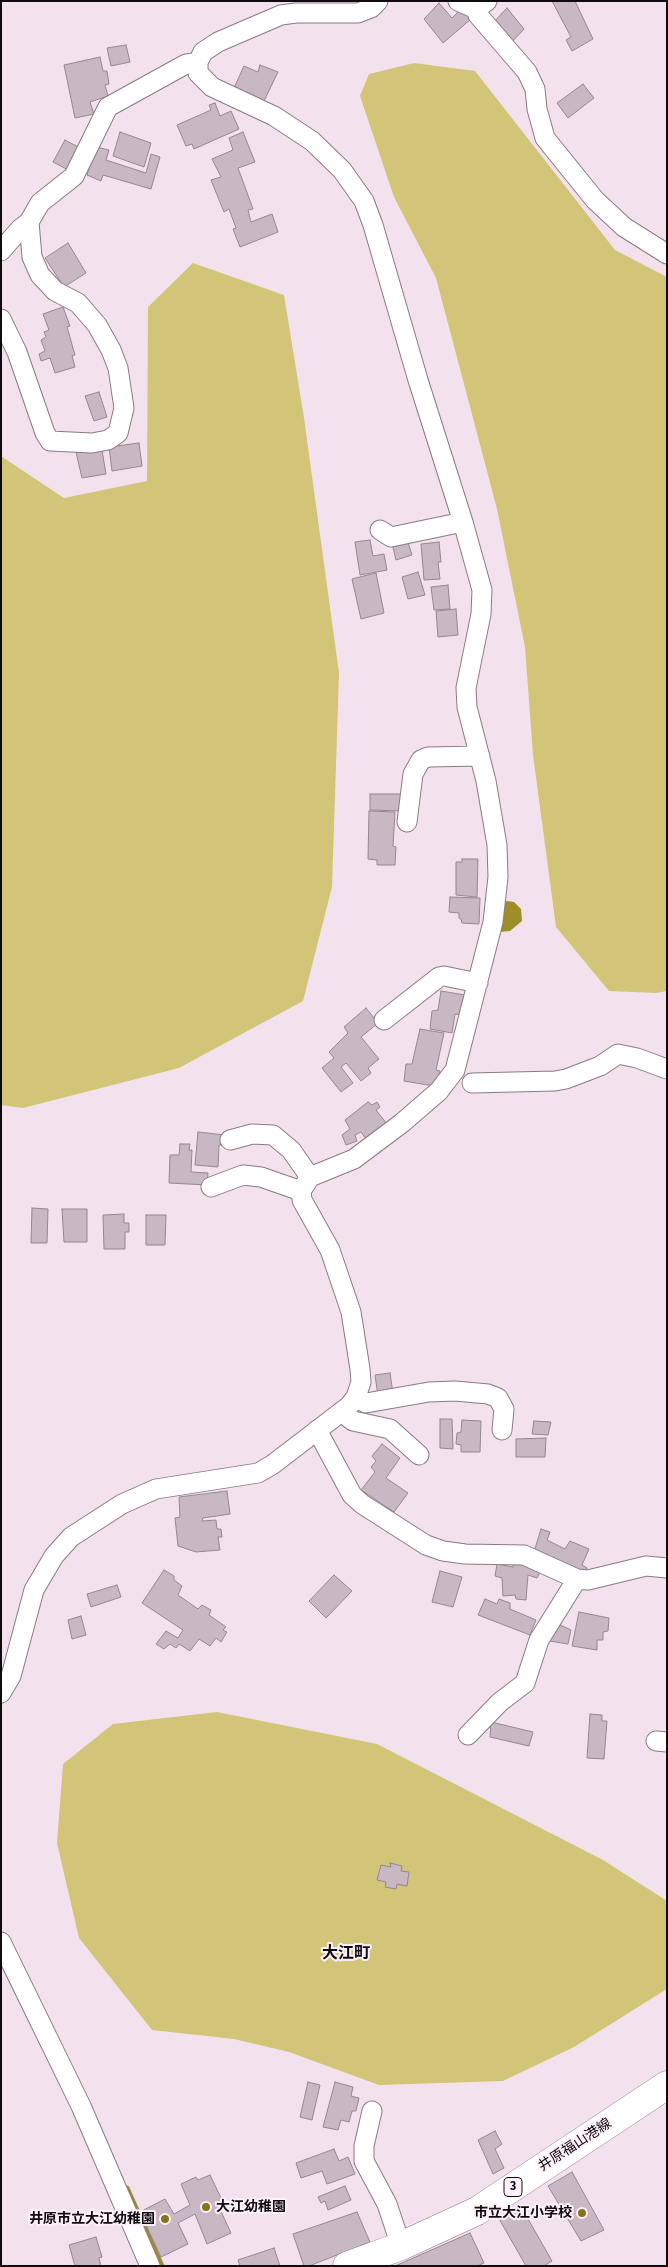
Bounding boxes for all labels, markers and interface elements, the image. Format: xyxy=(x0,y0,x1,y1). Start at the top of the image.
district label: 大江町 xyxy=(322,1944,370,1964)
street label: 井原福山港線 xyxy=(535,2115,615,2175)
road number: 3 xyxy=(504,2178,522,2196)
place label: 大江幼稚園 xyxy=(216,2199,286,2215)
marker: 大江幼稚園 xyxy=(200,2201,212,2213)
place label: 市立大江小学校 xyxy=(474,2205,572,2221)
marker: 市立大江小学校 xyxy=(576,2207,588,2219)
place label: 井原市立大江幼稚園 xyxy=(29,2211,155,2227)
marker: 井原市立大江幼稚園 xyxy=(159,2213,171,2225)

